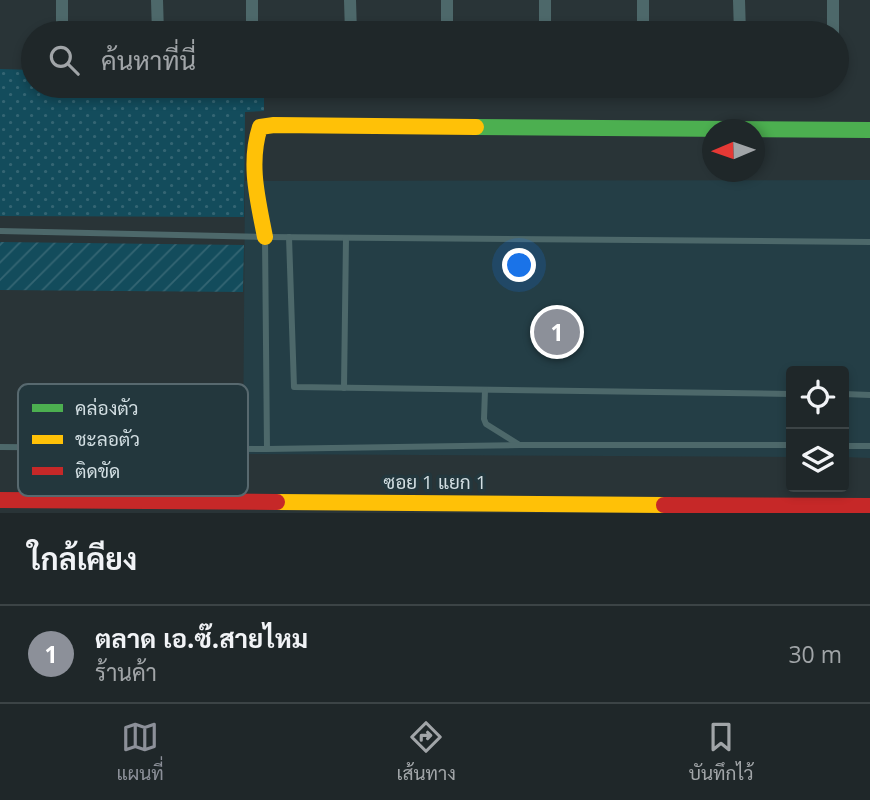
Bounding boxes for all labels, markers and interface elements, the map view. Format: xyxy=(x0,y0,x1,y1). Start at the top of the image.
search box xyxy=(21,21,849,98)
icon: search xyxy=(45,41,83,79)
text: ค้นหาที่นี่ xyxy=(101,42,196,78)
north arrow xyxy=(702,119,765,182)
your location xyxy=(502,248,536,282)
pin: 1 xyxy=(534,306,580,358)
map controls xyxy=(786,366,849,492)
button: locate xyxy=(786,366,849,429)
legend xyxy=(18,384,248,496)
text: คล่องตัว xyxy=(75,395,139,421)
text: ชะลอตัว xyxy=(75,426,140,452)
button: layers xyxy=(786,429,849,492)
text: ติดขัด xyxy=(75,458,120,484)
street label: ซอย 1 แยก 1 xyxy=(383,469,487,495)
text: ใกล้เคียง xyxy=(28,538,137,579)
text: ตลาด เอ.ซ๊.สายไหม xyxy=(95,620,308,656)
text: 1 xyxy=(44,638,58,670)
text: 30 m xyxy=(788,638,842,670)
text: ร้านค้า xyxy=(95,656,157,688)
tab: แผนที่ xyxy=(116,718,164,786)
tab: เส้นทาง xyxy=(397,718,456,786)
tab: บันทึกไว้ xyxy=(689,718,754,786)

